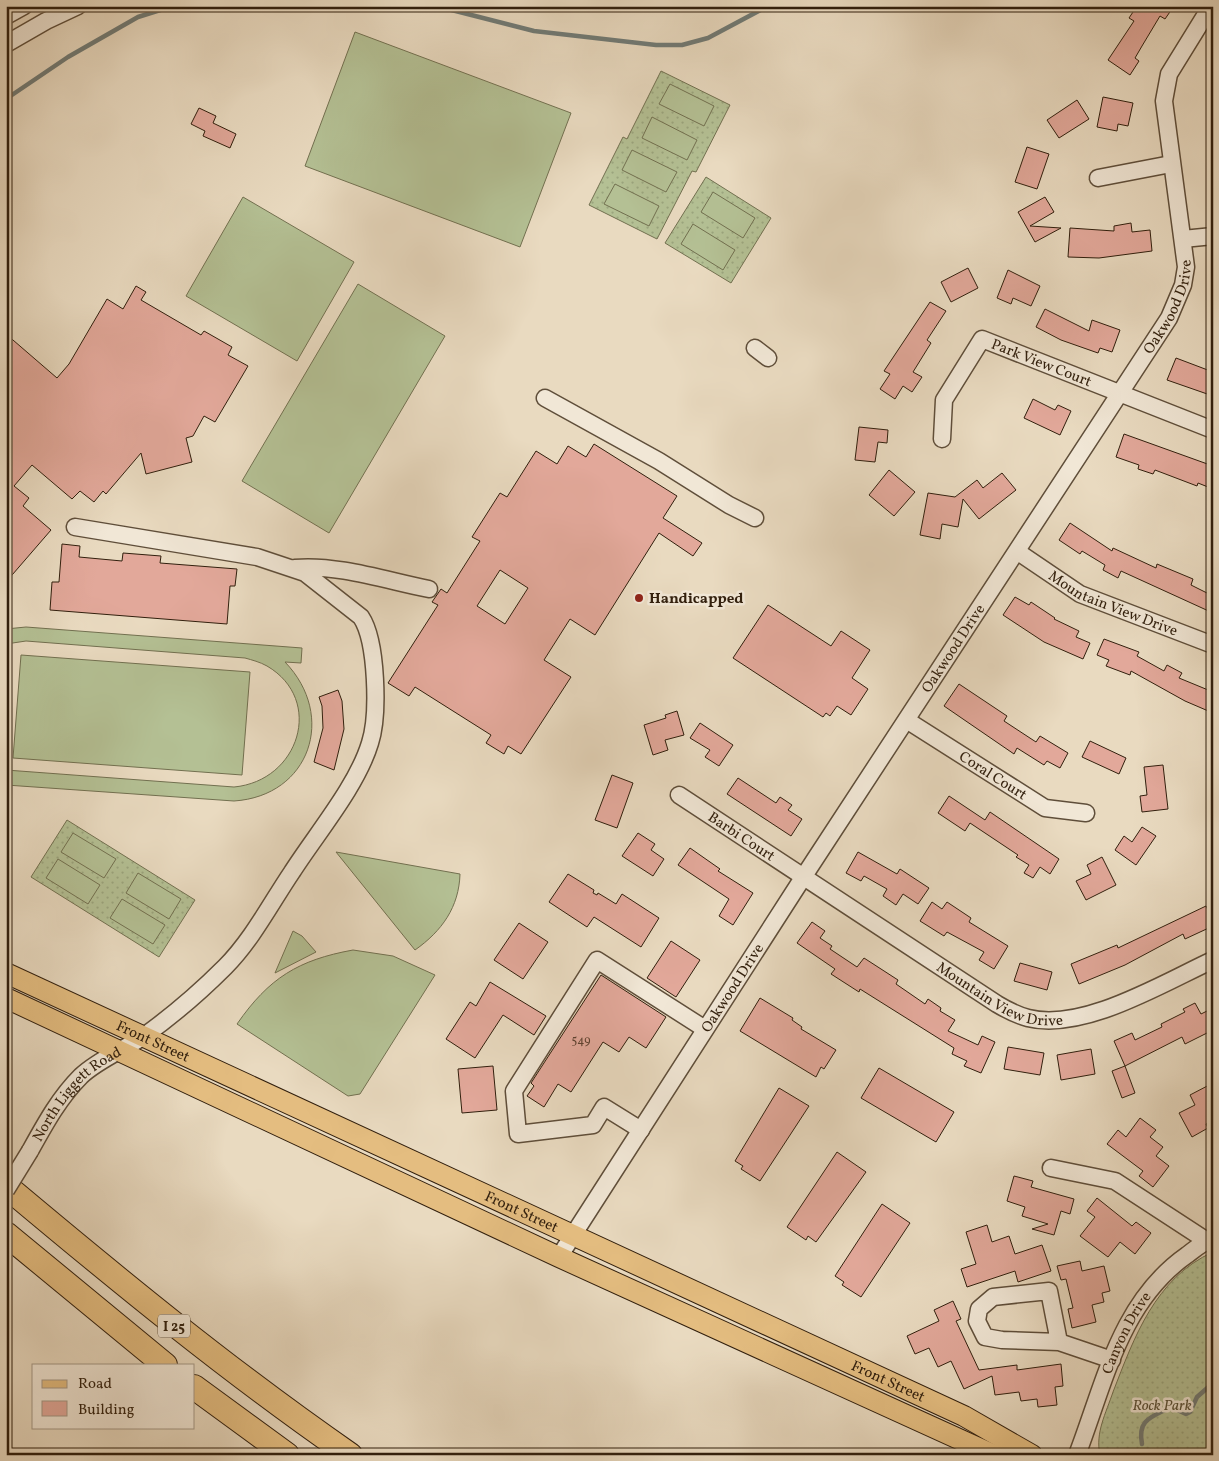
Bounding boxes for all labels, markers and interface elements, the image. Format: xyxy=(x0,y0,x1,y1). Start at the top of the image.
street label: Oakwood Drive xyxy=(1139,258,1198,359)
street label: Park View Court xyxy=(988,335,1094,393)
street label: Mountain View Drive xyxy=(1044,566,1180,642)
place label: Handicapped xyxy=(649,589,743,610)
marker: Handicapped xyxy=(633,592,645,604)
street label: Oakwood Drive xyxy=(917,601,991,698)
street label: Coral Court xyxy=(954,747,1031,806)
street label: Barbi Court xyxy=(703,808,779,867)
street label: Oakwood Drive xyxy=(697,940,770,1037)
street label: Mountain View Drive xyxy=(932,958,1064,1033)
street label: Front Street xyxy=(112,1016,193,1068)
house number: 549 xyxy=(572,1033,590,1049)
street label: North Liggett Road xyxy=(28,1042,126,1146)
street label: Front Street xyxy=(481,1187,561,1239)
street label: Canyon Drive xyxy=(1098,1288,1157,1377)
road number: I 25 xyxy=(158,1314,190,1338)
street label: Front Street xyxy=(847,1356,928,1408)
legend xyxy=(32,1364,195,1428)
text: Road xyxy=(78,1374,112,1395)
park label: Rock Park xyxy=(1132,1396,1192,1417)
text: Building xyxy=(78,1400,135,1421)

